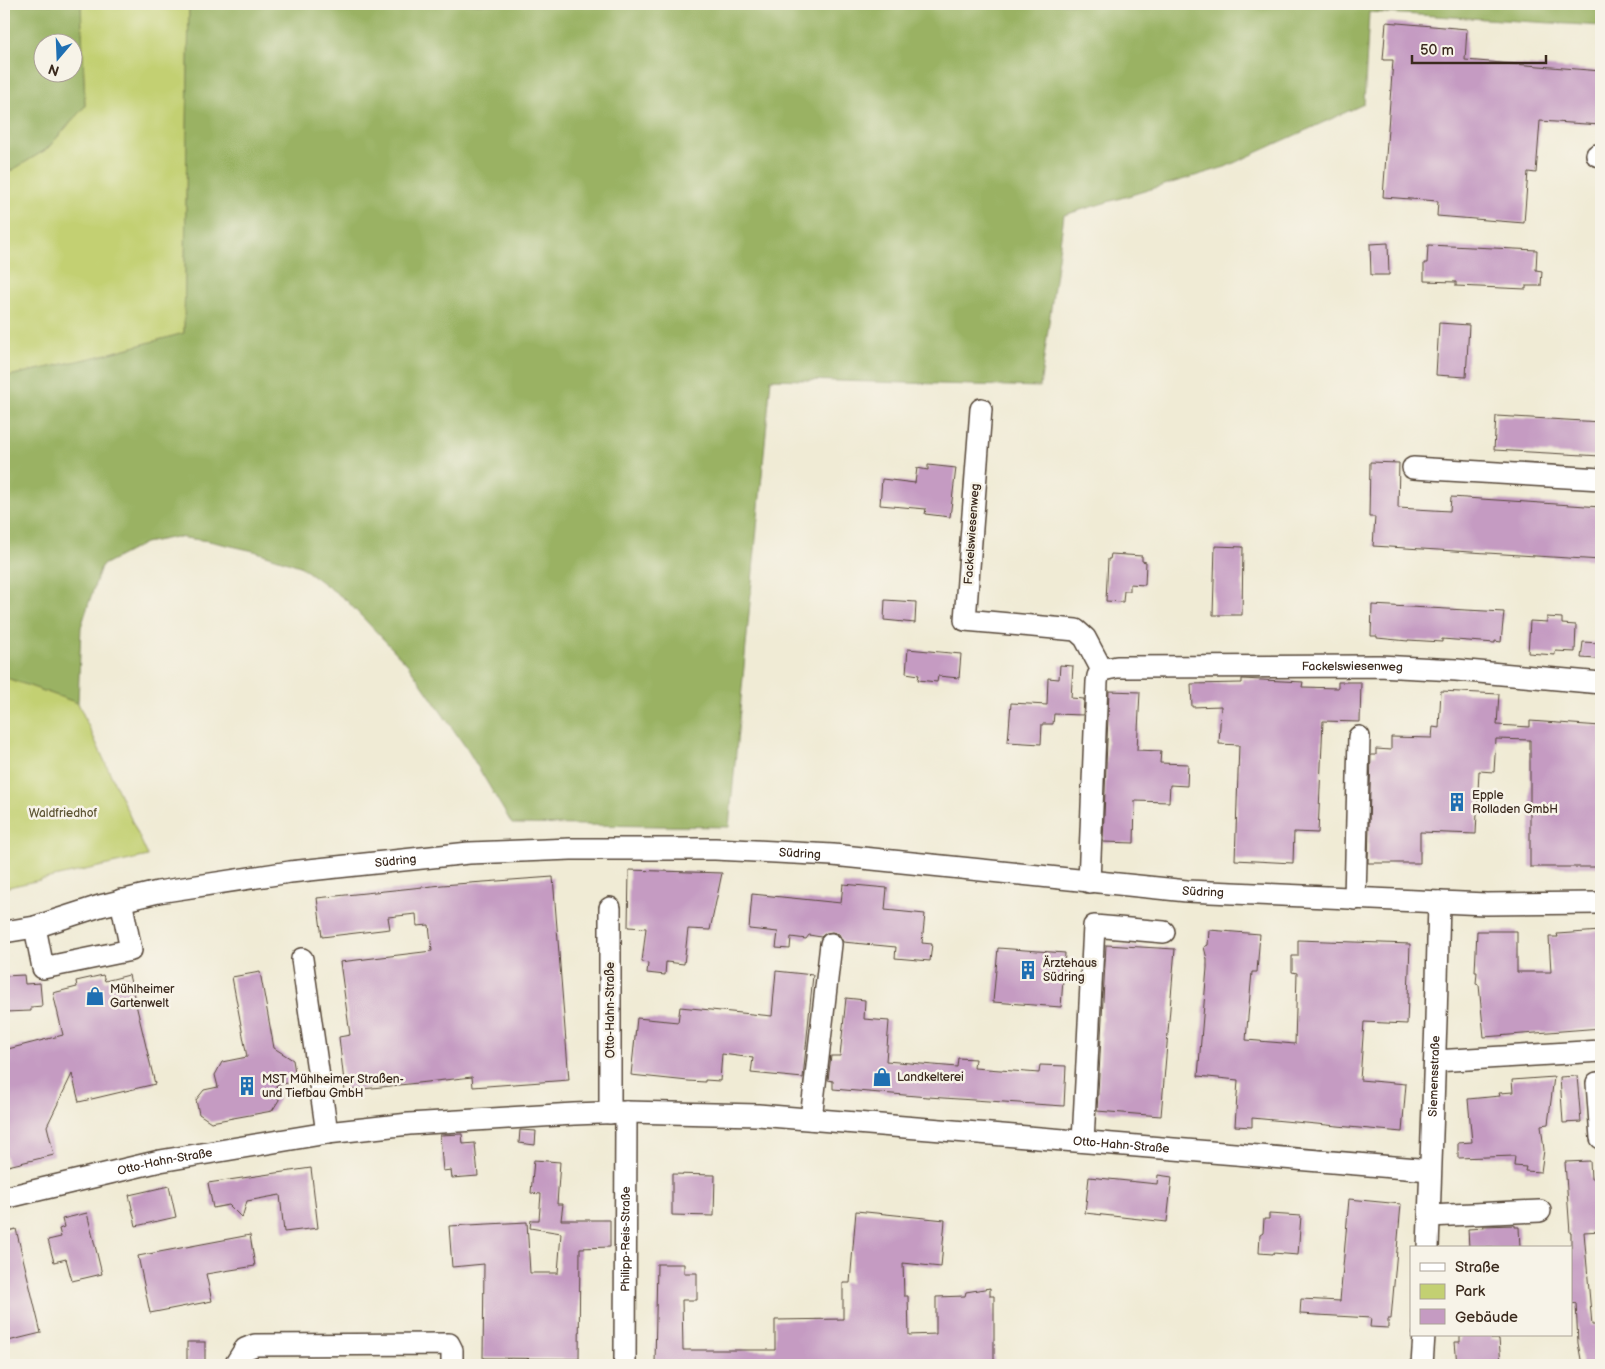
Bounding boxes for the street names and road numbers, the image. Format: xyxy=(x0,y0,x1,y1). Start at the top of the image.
street label: Fackelswiesenweg xyxy=(961,483,983,585)
street label: Fackelswiesenweg xyxy=(1302,658,1403,675)
street label: Südring xyxy=(779,845,821,862)
street label: Südring xyxy=(374,851,417,870)
street label: Südring xyxy=(1181,883,1224,900)
street label: Otto-Hahn-Straße xyxy=(603,962,618,1058)
street label: Siemensstraße xyxy=(1425,1035,1443,1117)
street label: Otto-Hahn-Straße xyxy=(1073,1133,1170,1156)
street label: Otto-Hahn-Straße xyxy=(116,1145,213,1178)
street label: Philipp-Reis-Straße xyxy=(618,1186,633,1292)

